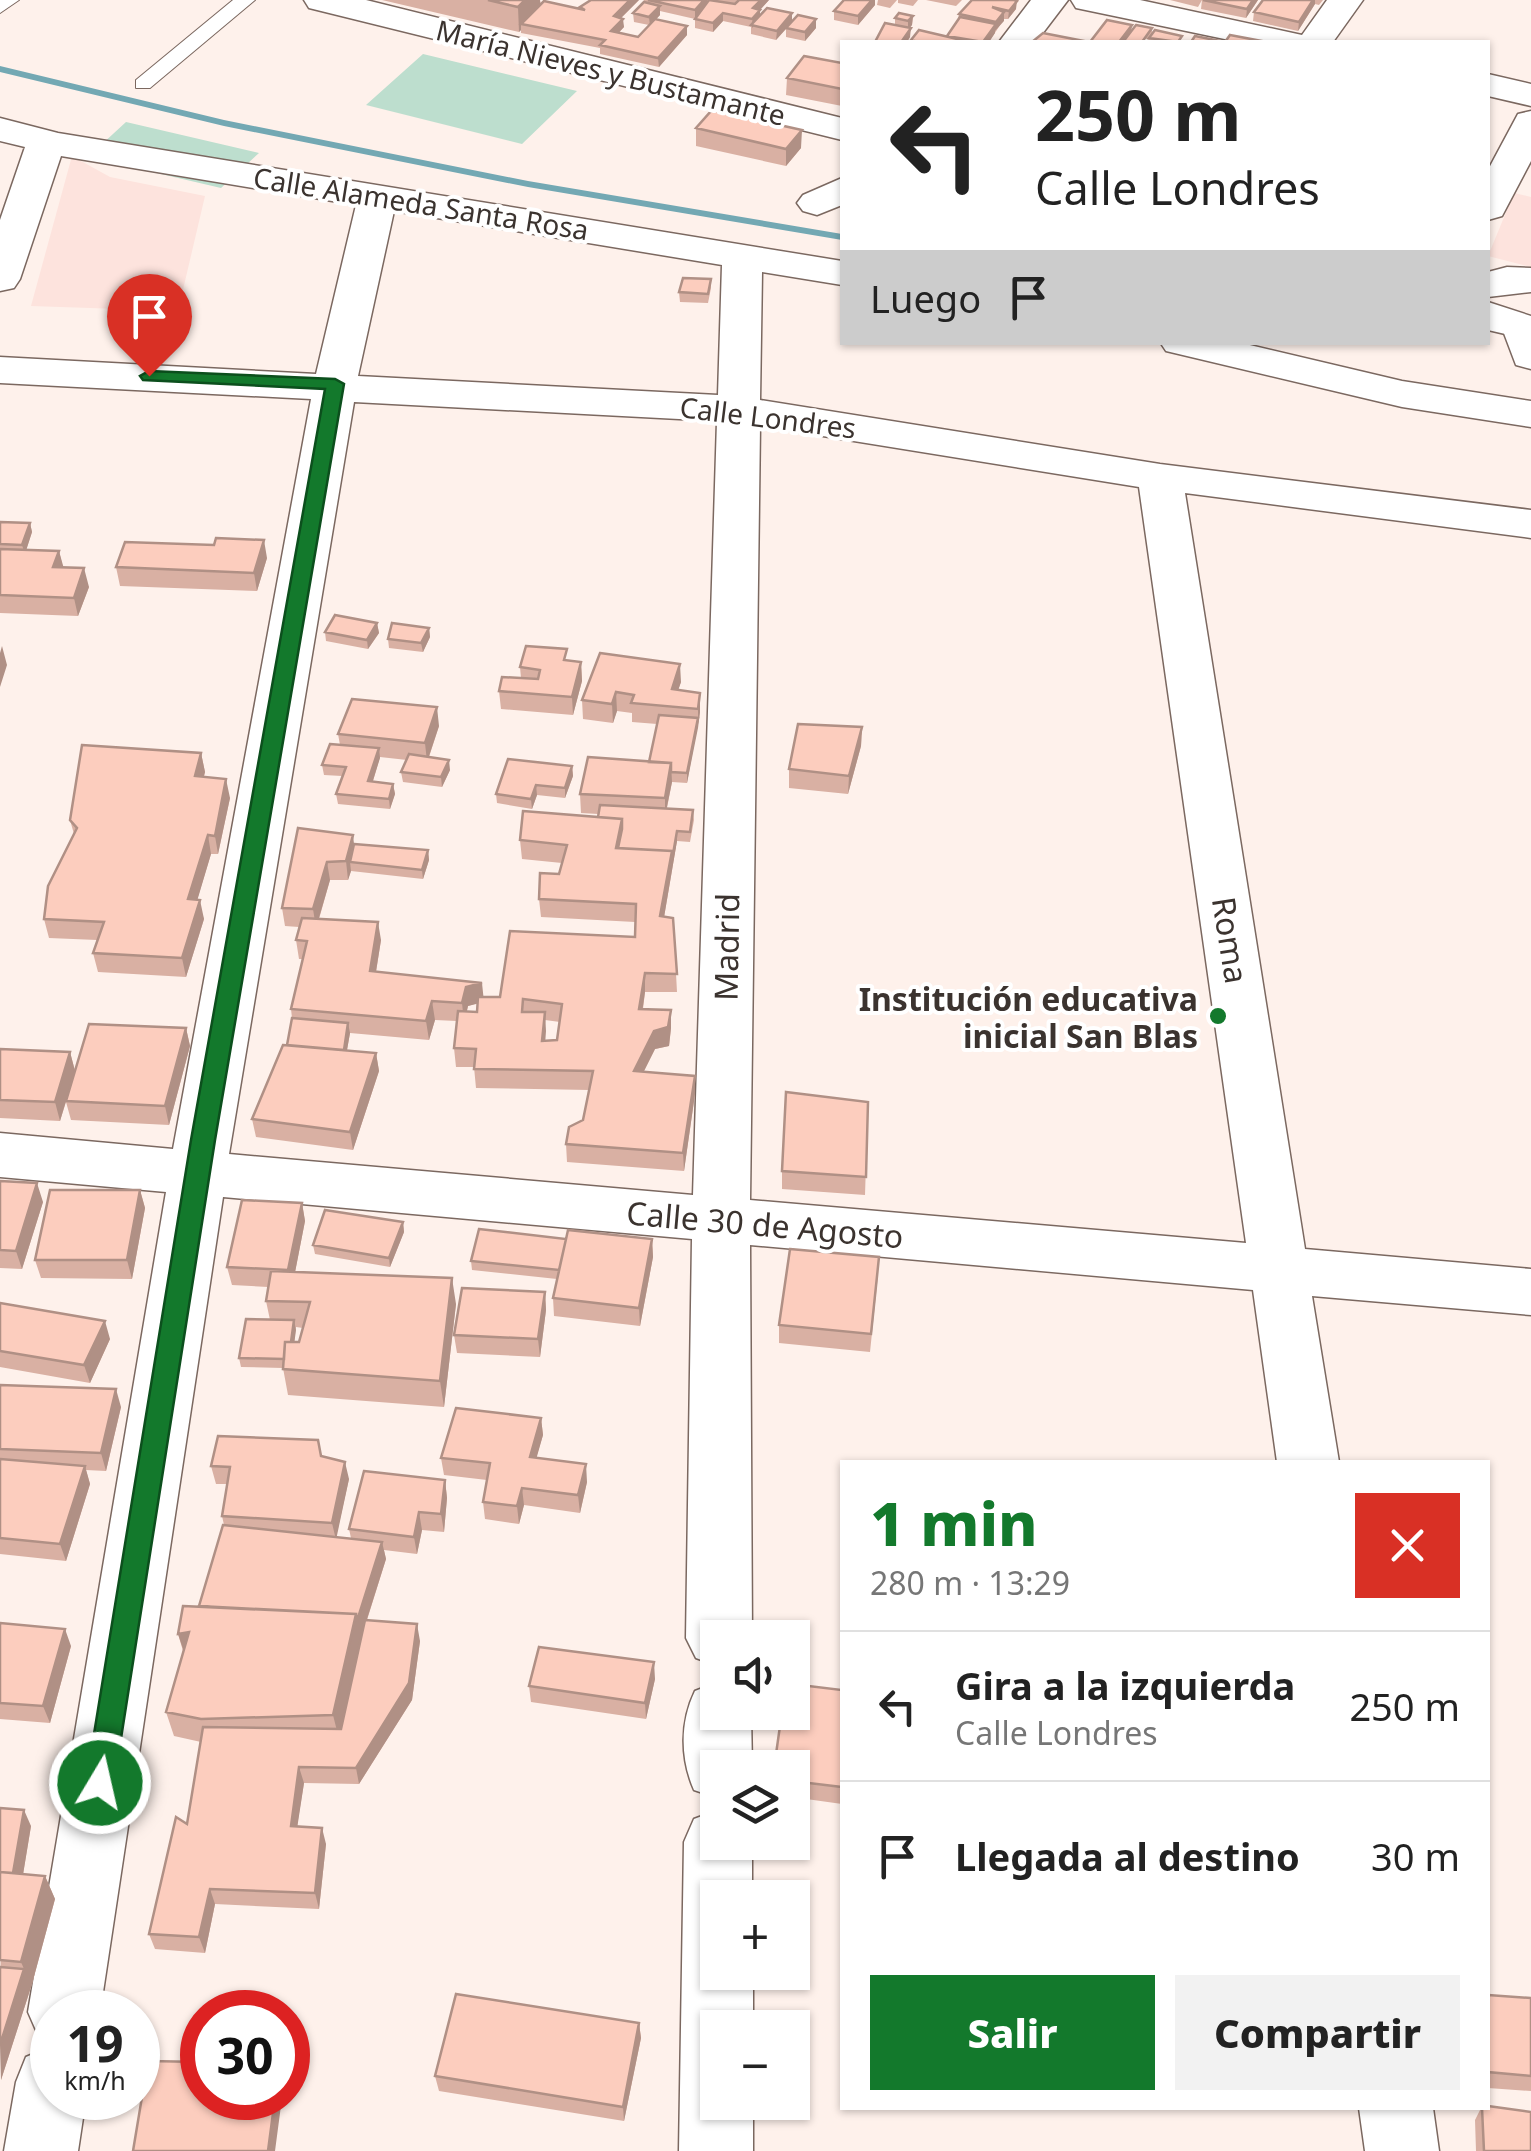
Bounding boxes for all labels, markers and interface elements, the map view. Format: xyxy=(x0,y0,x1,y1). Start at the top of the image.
street label: María Nieves y Bustamante xyxy=(432,10,790,134)
text: 250 m xyxy=(1035,66,1242,162)
icon: left xyxy=(870,80,1000,210)
text: Calle Londres xyxy=(1035,157,1320,218)
street label: Calle Alameda Santa Rosa xyxy=(251,158,591,248)
icon: arrive xyxy=(1001,270,1056,325)
text: Luego xyxy=(870,272,981,324)
pin xyxy=(107,274,192,377)
icon: arrive xyxy=(122,289,177,344)
street label: Calle Londres xyxy=(678,387,858,447)
street label: Madrid xyxy=(704,893,748,1001)
street label: Roma xyxy=(1203,894,1259,986)
place label: Institución educativa inicial San Blas xyxy=(859,977,1198,1057)
marker: Institución educativa inicial San Blas xyxy=(1207,1005,1229,1027)
street label: Calle 30 de Agosto xyxy=(625,1190,905,1258)
text: 1 min xyxy=(870,1482,1038,1564)
button: close xyxy=(1355,1493,1460,1598)
text: 280 m · 13:29 xyxy=(870,1561,1070,1604)
map controls xyxy=(700,1620,810,2120)
button: sound xyxy=(700,1620,810,1730)
text: Gira a la izquierda xyxy=(955,1659,1295,1711)
icon: left xyxy=(870,1679,925,1734)
text: 250 m xyxy=(1349,1680,1460,1732)
text: Calle Londres xyxy=(955,1711,1158,1754)
position arrow xyxy=(48,1731,152,1835)
button: layers xyxy=(700,1750,810,1860)
icon: arrive xyxy=(870,1829,925,1884)
text: Llegada al destino xyxy=(955,1830,1300,1882)
text: 30 m xyxy=(1371,1830,1460,1882)
button: + xyxy=(700,1880,810,1990)
button: Salir xyxy=(870,1975,1155,2090)
button: Compartir xyxy=(1175,1975,1460,2090)
speed limit sign: 30 xyxy=(180,1990,310,2120)
text: 19 xyxy=(66,2009,124,2077)
button: − xyxy=(700,2010,810,2120)
text: km/h xyxy=(64,2063,126,2097)

